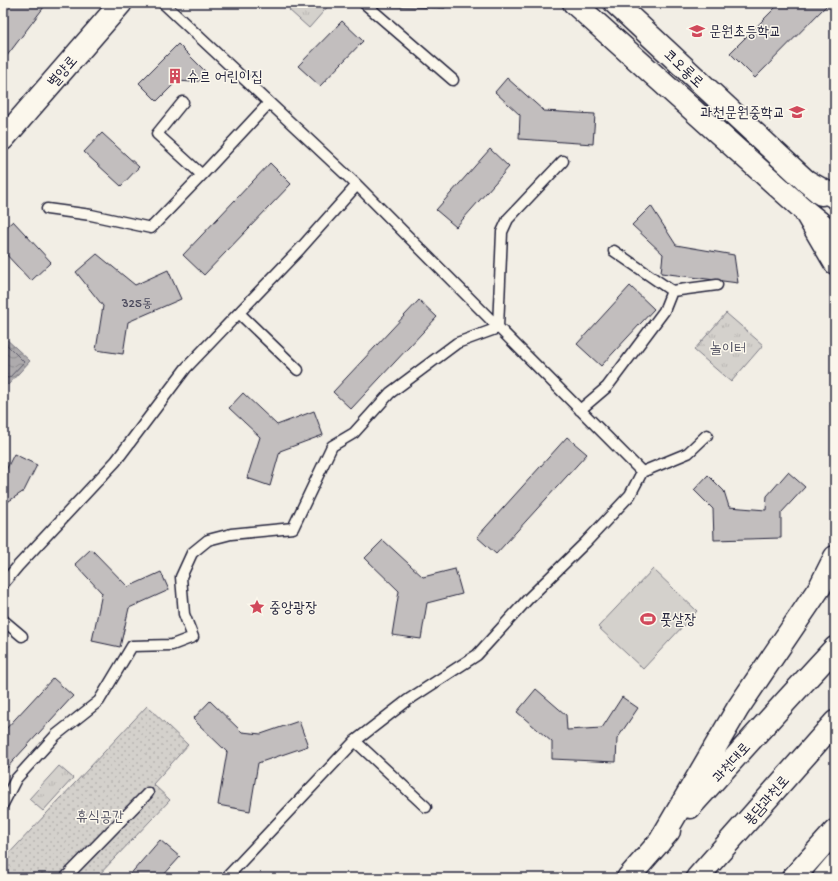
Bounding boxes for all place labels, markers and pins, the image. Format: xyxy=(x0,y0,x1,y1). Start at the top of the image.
school or university icon: 문원초등학교 xyxy=(688,22,706,40)
place label: 문원초등학교 xyxy=(709,24,781,42)
building icon: 슈르 어린이집 xyxy=(166,67,184,85)
place label: 슈르 어린이집 xyxy=(187,69,263,87)
school or university icon: 과천문원중학교 xyxy=(788,103,806,121)
place label: 과천문원중학교 xyxy=(701,105,785,123)
place icon: 중앙광장 xyxy=(248,598,266,616)
place label: 중앙광장 xyxy=(269,600,317,618)
sports icon: 풋살장 xyxy=(639,610,657,628)
place label: 풋살장 xyxy=(660,612,696,630)

